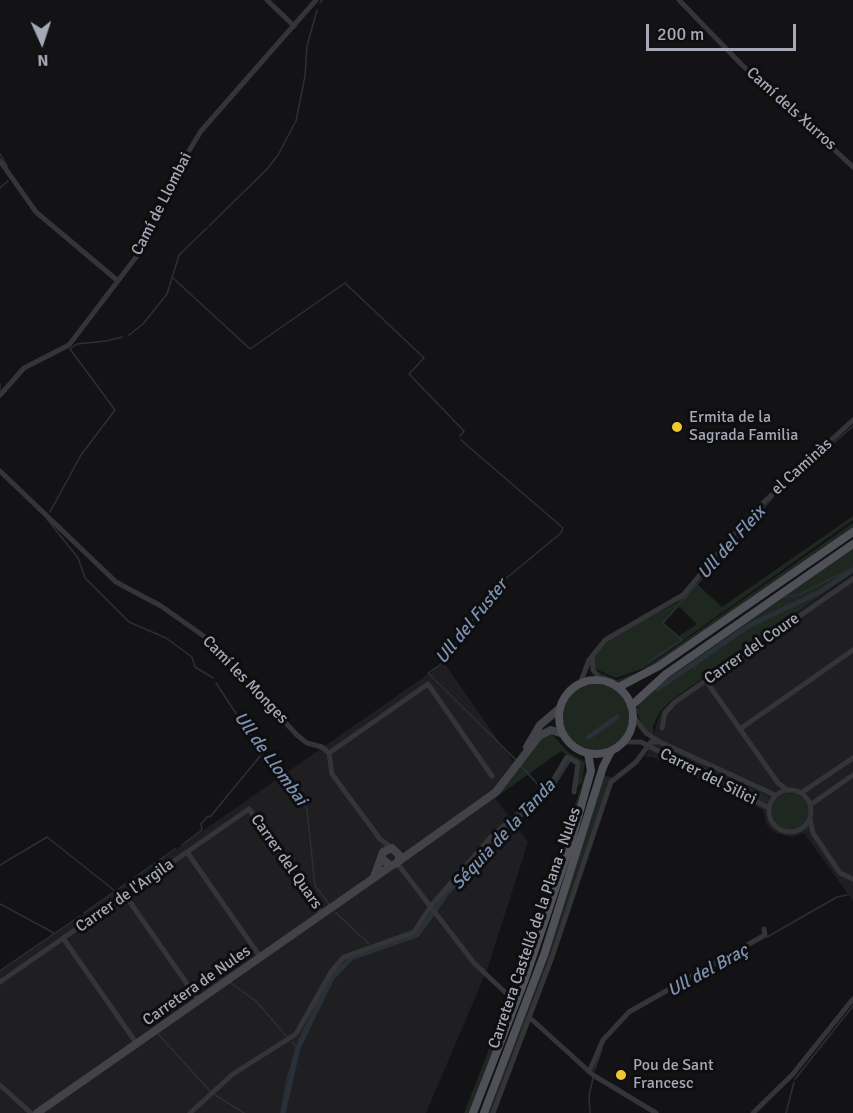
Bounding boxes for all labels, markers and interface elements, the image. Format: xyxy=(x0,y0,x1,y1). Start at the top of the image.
north arrow xyxy=(12,12,72,72)
scale bar xyxy=(649,12,799,50)
text: 200 m xyxy=(657,23,704,45)
text: N xyxy=(37,50,49,70)
street label: Camí dels Xurros xyxy=(742,64,840,154)
street label: Camí de Llombai xyxy=(128,149,196,259)
place label: Ermita de la Sagrada Familia xyxy=(689,408,798,446)
marker: Ermita de la Sagrada Familia xyxy=(670,420,684,434)
street label: el Caminàs xyxy=(768,435,836,499)
water label: Ull del Fleix xyxy=(694,502,770,584)
water label: Ull del Fuster xyxy=(431,575,513,669)
street label: Carrer del Coure xyxy=(701,609,803,689)
street label: Camí les Monges xyxy=(198,632,292,728)
water label: Ull de Llombai xyxy=(229,708,311,810)
street label: Carrer del Silici xyxy=(657,745,759,809)
water label: Séquia de la Tanda xyxy=(448,776,560,894)
street label: Carretera Castelló de la Plana - Nules xyxy=(485,805,585,1051)
street label: Carrer del Quars xyxy=(246,811,326,913)
street label: Carrer de l'Argila xyxy=(72,855,178,937)
water label: Ull del Braç xyxy=(664,940,752,1002)
street label: Carretera de Nules xyxy=(139,942,255,1030)
place label: Pou de Sant Francesc xyxy=(633,1056,714,1094)
marker: Pou de Sant Francesc xyxy=(614,1068,628,1082)

